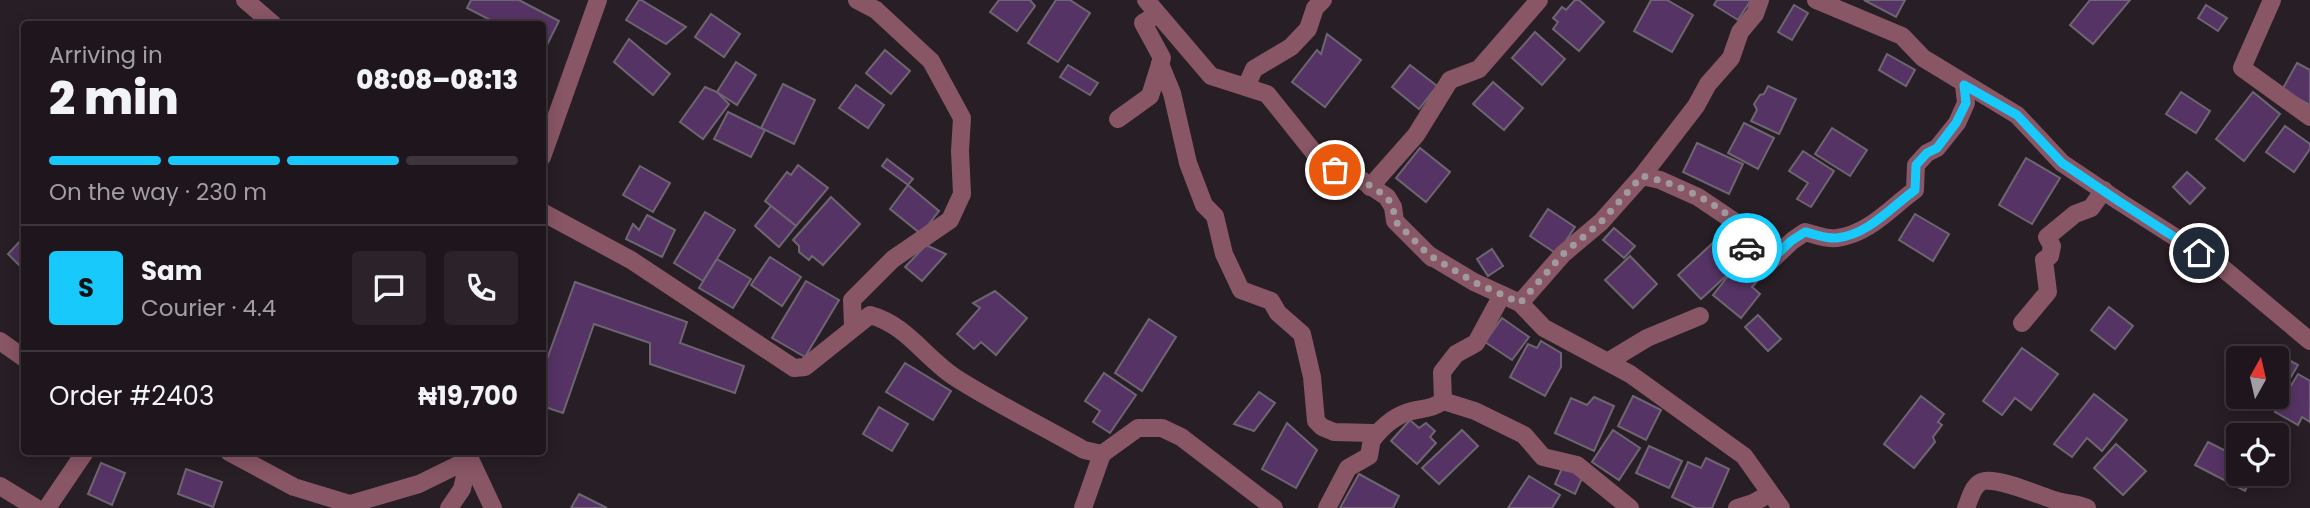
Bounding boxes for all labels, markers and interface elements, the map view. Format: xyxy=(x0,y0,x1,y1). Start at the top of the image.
text: Arriving in xyxy=(49,39,163,71)
text: 08:08–08:13 xyxy=(356,62,518,98)
text: 2 min xyxy=(49,66,179,130)
pin xyxy=(1305,140,1365,200)
icon: bag xyxy=(1316,151,1354,189)
text: On the way · 230 m xyxy=(49,176,267,208)
courier xyxy=(1712,213,1782,283)
pin xyxy=(2169,223,2229,283)
icon: car xyxy=(1728,229,1766,267)
icon: home xyxy=(2180,234,2218,272)
button: chat xyxy=(352,251,426,325)
button: phone xyxy=(444,251,518,325)
text: Sam xyxy=(141,253,202,289)
text: S xyxy=(78,270,94,306)
text: Courier · 4.4 xyxy=(141,292,276,324)
north arrow xyxy=(2226,346,2289,410)
map controls xyxy=(2226,346,2289,486)
text: Order #2403 xyxy=(49,378,214,414)
text: ₦19,700 xyxy=(418,378,518,414)
button: locate xyxy=(2226,423,2289,486)

